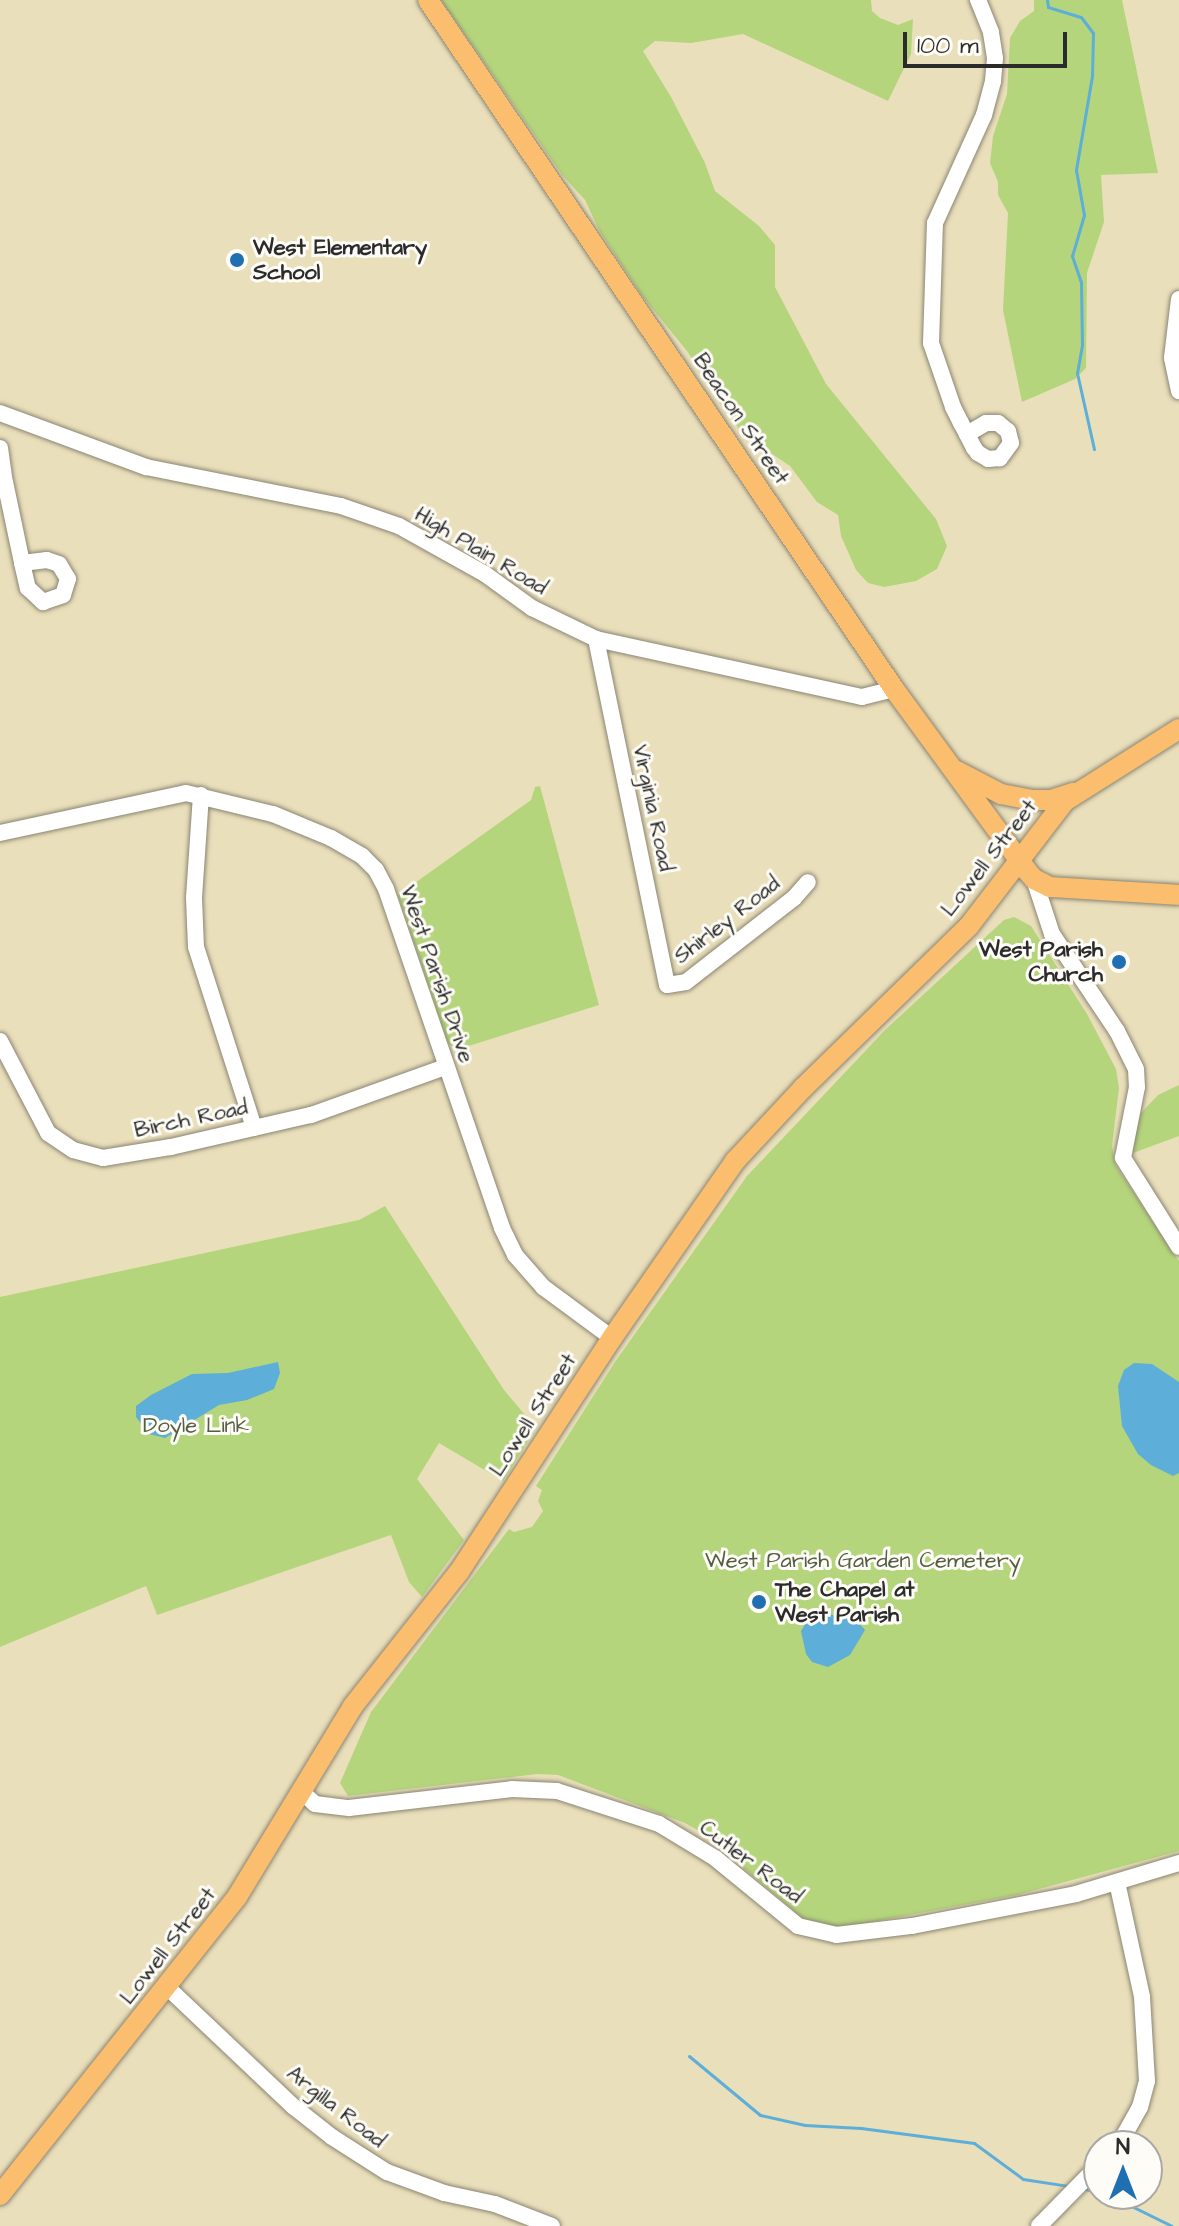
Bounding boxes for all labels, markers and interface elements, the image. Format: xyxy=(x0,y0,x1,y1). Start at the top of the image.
scale bar xyxy=(907,16,1071,66)
text: 100 m xyxy=(917,29,979,63)
place label: West Elementary School xyxy=(253,234,427,286)
marker: West Elementary School xyxy=(228,251,246,269)
street label: Beacon Street xyxy=(687,348,795,490)
street label: High Plain Road xyxy=(410,501,552,601)
street label: Virginia Road xyxy=(627,742,679,874)
street label: Lowell Street xyxy=(935,794,1043,922)
street label: Shirley Road xyxy=(669,870,785,970)
street label: West Parish Drive xyxy=(394,882,480,1066)
place label: West Parish Church xyxy=(979,936,1103,988)
marker: West Parish Church xyxy=(1110,953,1128,971)
street label: Birch Road xyxy=(132,1094,250,1144)
street label: Lowell Street xyxy=(484,1349,582,1481)
park label: Doyle Link xyxy=(143,1413,249,1439)
park label: West Parish Garden Cemetery xyxy=(705,1548,1021,1574)
place label: The Chapel at West Parish xyxy=(775,1576,914,1628)
marker: The Chapel at West Parish xyxy=(750,1593,768,1611)
street label: Cutler Road xyxy=(694,1815,808,1909)
street label: Lowell Street xyxy=(114,1882,222,2010)
street label: Argilla Road xyxy=(281,2060,391,2154)
north arrow xyxy=(1083,2130,1163,2210)
text: N xyxy=(1116,2132,1130,2163)

